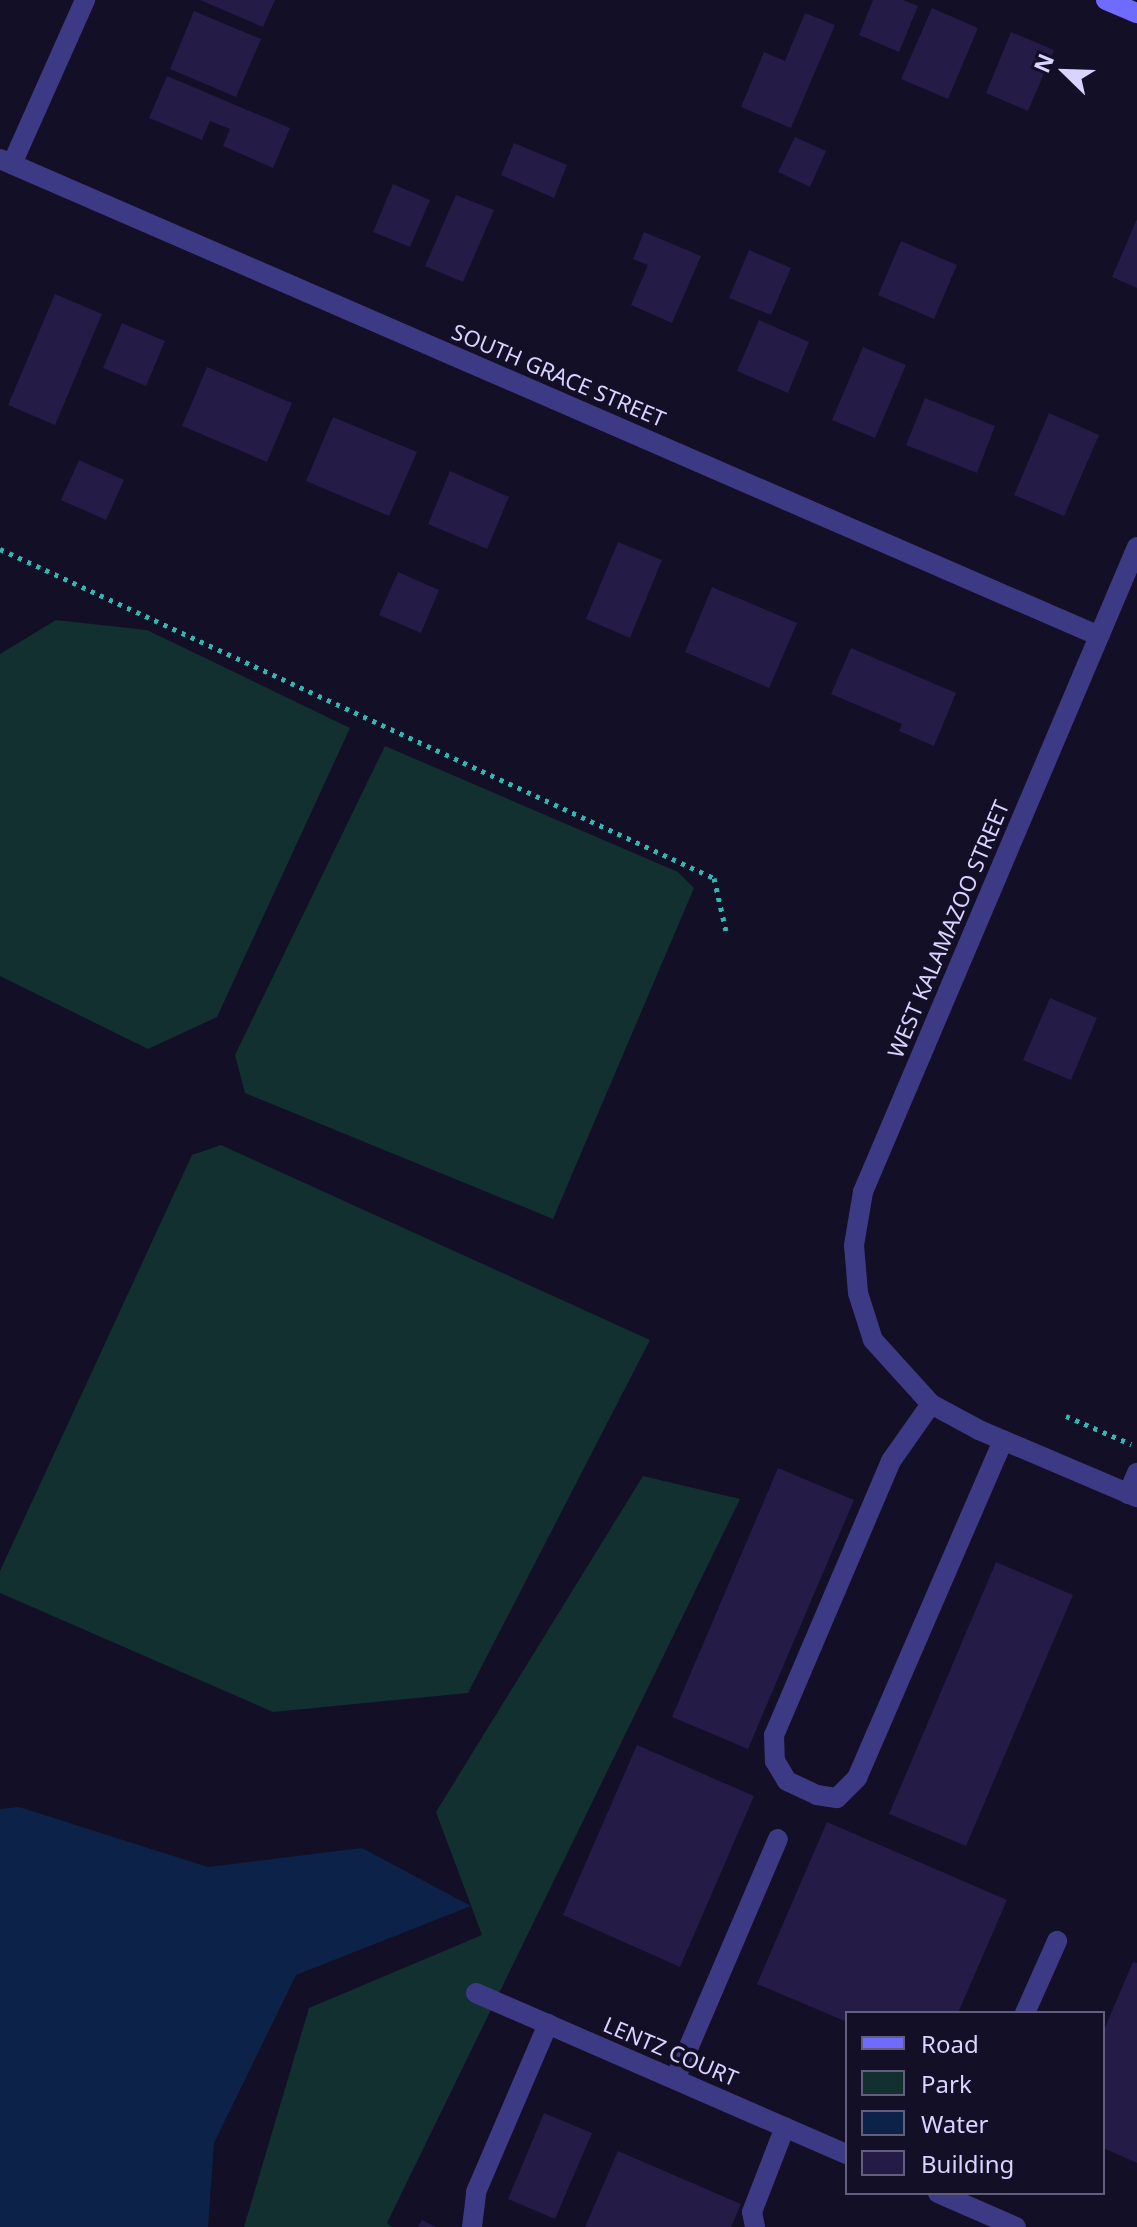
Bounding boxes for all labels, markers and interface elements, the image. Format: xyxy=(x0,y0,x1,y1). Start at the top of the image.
north arrow xyxy=(1025,32,1105,112)
text: N xyxy=(1026,49,1060,77)
street label: SOUTH GRACE STREET xyxy=(448,318,670,432)
street label: WEST KALAMAZOO STREET xyxy=(882,796,1014,1062)
street label: LENTZ COURT xyxy=(600,2011,742,2091)
legend xyxy=(845,2011,1105,2195)
text: Road xyxy=(921,2027,979,2060)
text: Park xyxy=(921,2067,972,2100)
text: Water xyxy=(921,2107,988,2140)
text: Building xyxy=(921,2147,1014,2180)

